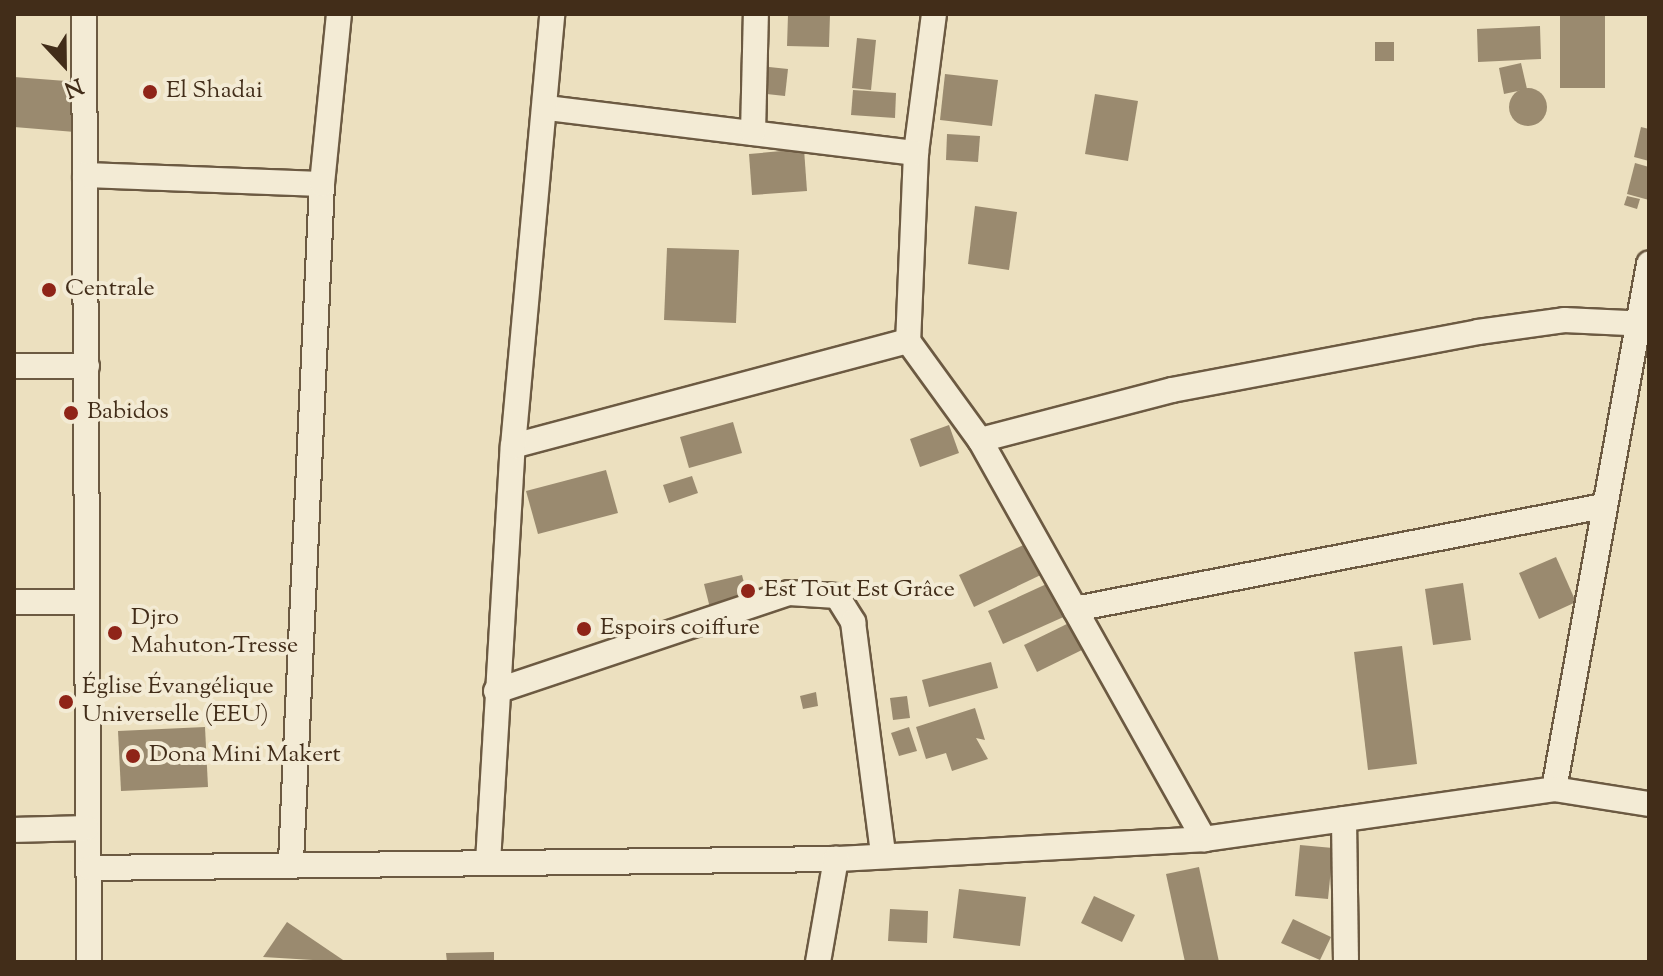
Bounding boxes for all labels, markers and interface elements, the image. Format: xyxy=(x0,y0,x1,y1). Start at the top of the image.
north arrow xyxy=(24,24,104,104)
text: N xyxy=(59,68,87,104)
place label: El Shadai xyxy=(166,78,263,106)
marker: El Shadai xyxy=(141,83,159,101)
place label: Centrale xyxy=(65,276,155,304)
marker: Centrale xyxy=(40,281,58,299)
place label: Babidos xyxy=(87,399,169,427)
marker: Babidos xyxy=(62,404,80,422)
place label: Est Tout Est Grâce xyxy=(764,577,955,605)
marker: Est Tout Est Grâce xyxy=(739,582,757,600)
place label: Djro Mahuton-Tresse xyxy=(131,605,298,661)
place label: Espoirs coiffure xyxy=(600,615,760,643)
marker: Espoirs coiffure xyxy=(575,620,593,638)
marker: Djro Mahuton-Tresse xyxy=(106,624,124,642)
place label: Église Évangélique Universelle (EEU) xyxy=(82,674,274,730)
marker: Église Évangélique Universelle (EEU) xyxy=(57,693,75,711)
place label: Dona Mini Makert xyxy=(149,742,341,770)
marker: Dona Mini Makert xyxy=(124,747,142,765)

